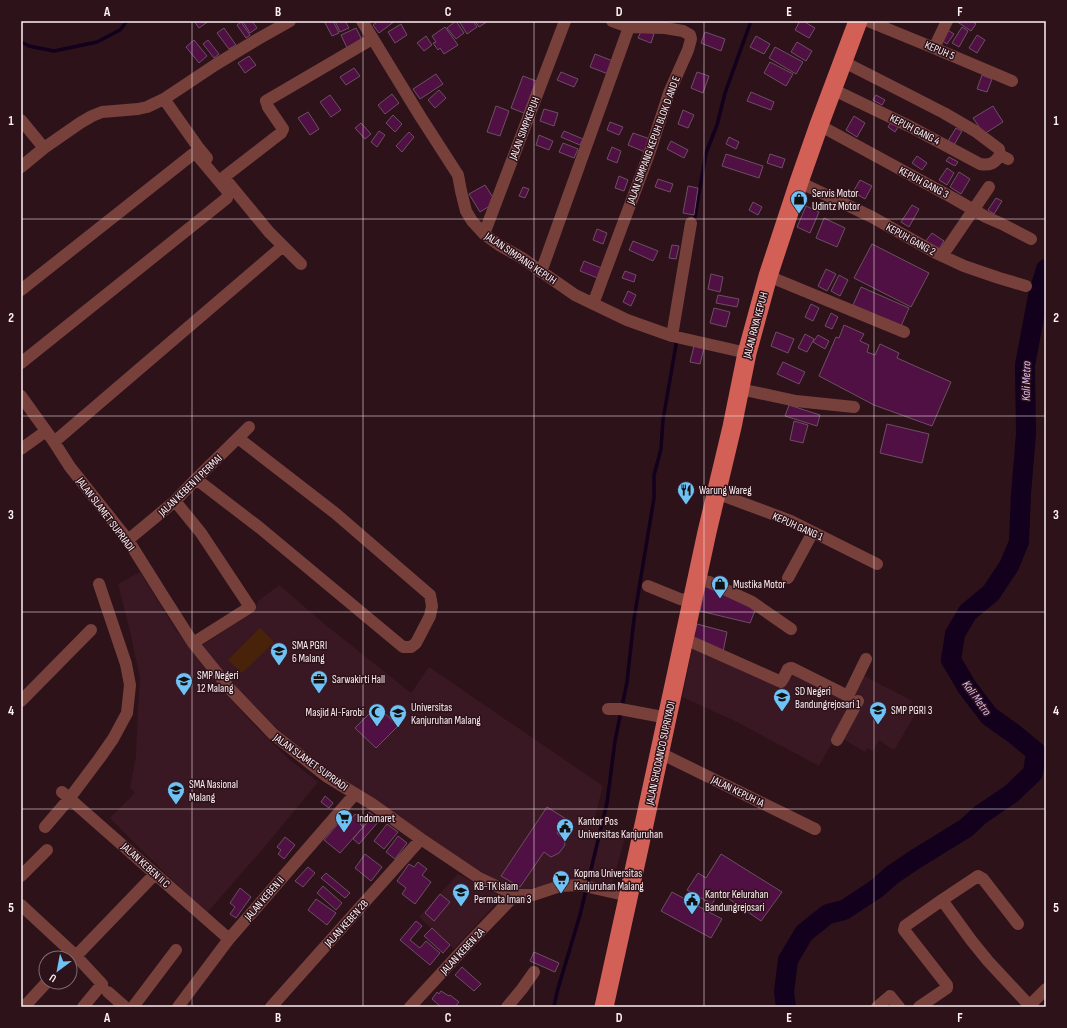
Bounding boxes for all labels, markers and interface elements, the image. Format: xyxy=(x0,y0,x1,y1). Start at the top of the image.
text: A xyxy=(103,4,111,20)
text: B xyxy=(275,4,281,20)
text: C xyxy=(445,4,452,20)
text: D xyxy=(616,4,623,20)
text: E xyxy=(786,4,792,20)
text: F xyxy=(957,4,963,20)
street label: KEPUH 5 xyxy=(923,38,957,63)
street label: JALAN SIMPANG KEPUH BLOK D AND E xyxy=(624,74,683,207)
street label: JALAN SIMPKEPUH xyxy=(506,95,542,162)
street label: KEPUH GANG 4 xyxy=(888,111,942,148)
text: 1 xyxy=(8,113,14,129)
text: 1 xyxy=(1053,113,1059,129)
street label: KEPUH GANG 3 xyxy=(897,164,951,201)
place label: Servis Motor Udintz Motor xyxy=(812,187,860,213)
shop icon: Servis Motor Udintz Motor xyxy=(789,189,809,214)
street label: KEPUH GANG 2 xyxy=(884,221,938,259)
street label: JALAN SIMPANG KEPUH xyxy=(482,229,559,287)
street label: JALAN RAYA KEPUH xyxy=(740,291,771,361)
text: 2 xyxy=(8,310,14,326)
text: 2 xyxy=(1053,310,1059,326)
water label: Kali Metro xyxy=(1019,361,1034,401)
street label: JALAN KEBEN II PERMAI xyxy=(155,452,225,520)
street label: JALAN SLAMET SUPRIADI xyxy=(73,474,137,554)
restaurant icon: Warung Wareg xyxy=(676,480,696,505)
place label: Warung Wareg xyxy=(699,484,752,497)
text: 3 xyxy=(8,507,14,523)
text: 3 xyxy=(1053,507,1059,523)
street label: KEPUH GANG 1 xyxy=(771,510,825,543)
shop icon: Mustika Motor xyxy=(710,574,730,599)
place label: Mustika Motor xyxy=(733,578,786,591)
place label: SMA PGRI 6 Malang xyxy=(292,639,327,665)
school or university icon: SMA PGRI 6 Malang xyxy=(269,641,289,666)
place label: SMP Negeri 12 Malang xyxy=(197,669,239,695)
office icon: Sarwakirti Hall xyxy=(309,669,329,694)
school or university icon: SMP Negeri 12 Malang xyxy=(174,671,194,696)
place label: Sarwakirti Hall xyxy=(332,673,385,686)
water label: Kali Metro xyxy=(959,678,994,719)
place label: SD Negeri Bandungrejosari 1 xyxy=(795,685,860,711)
school or university icon: SD Negeri Bandungrejosari 1 xyxy=(772,687,792,712)
street label: JALAN SHODANCO SUPRIYADI xyxy=(643,700,678,807)
school or university icon: SMP PGRI 3 xyxy=(868,700,888,725)
place label: Universitas Kanjuruhan Malang xyxy=(411,701,481,727)
mosque icon: Masjid Al-Farobi xyxy=(367,702,387,727)
text: 4 xyxy=(8,703,14,719)
school or university icon: Universitas Kanjuruhan Malang xyxy=(388,703,408,728)
text: 4 xyxy=(1053,703,1059,719)
place label: SMP PGRI 3 xyxy=(891,704,933,717)
place label: Masjid Al-Farobi xyxy=(306,706,364,719)
street label: JALAN SLAMET SUPRIADI xyxy=(270,731,350,794)
street label: JALAN KEPUH IA xyxy=(708,773,767,810)
place label: SMA Nasional Malang xyxy=(189,778,238,804)
school or university icon: SMA Nasional Malang xyxy=(166,780,186,805)
supermarket icon: Indomaret xyxy=(334,808,354,833)
place label: Indomaret xyxy=(357,812,396,825)
place label: Kantor Pos Universitas Kanjuruhan xyxy=(578,815,663,841)
public building icon: Kantor Pos Universitas Kanjuruhan xyxy=(555,817,575,842)
street label: JALAN KEBEN II C xyxy=(118,839,173,891)
place label: Kopma Universitas Kanjuruhan Malang xyxy=(574,867,644,893)
supermarket icon: Kopma Universitas Kanjuruhan Malang xyxy=(551,869,571,894)
street label: JALAN KEBEN II xyxy=(241,874,287,924)
place label: KB-TK Islam Permata Iman 3 xyxy=(474,880,532,906)
school or university icon: KB-TK Islam Permata Iman 3 xyxy=(451,882,471,907)
place label: Kantor Kelurahan Bandungrejosari xyxy=(705,888,769,914)
public building icon: Kantor Kelurahan Bandungrejosari xyxy=(682,890,702,915)
street label: JALAN KEBEN 2B xyxy=(321,897,371,950)
text: 5 xyxy=(8,900,14,916)
text: 5 xyxy=(1053,900,1059,916)
street label: JALAN KEBEN 2A xyxy=(437,925,487,978)
north arrow xyxy=(38,950,78,990)
text: U xyxy=(47,971,59,985)
text: A xyxy=(103,1010,111,1026)
text: B xyxy=(275,1010,281,1026)
text: C xyxy=(445,1010,452,1026)
text: D xyxy=(616,1010,623,1026)
text: E xyxy=(786,1010,792,1026)
text: F xyxy=(957,1010,963,1026)

